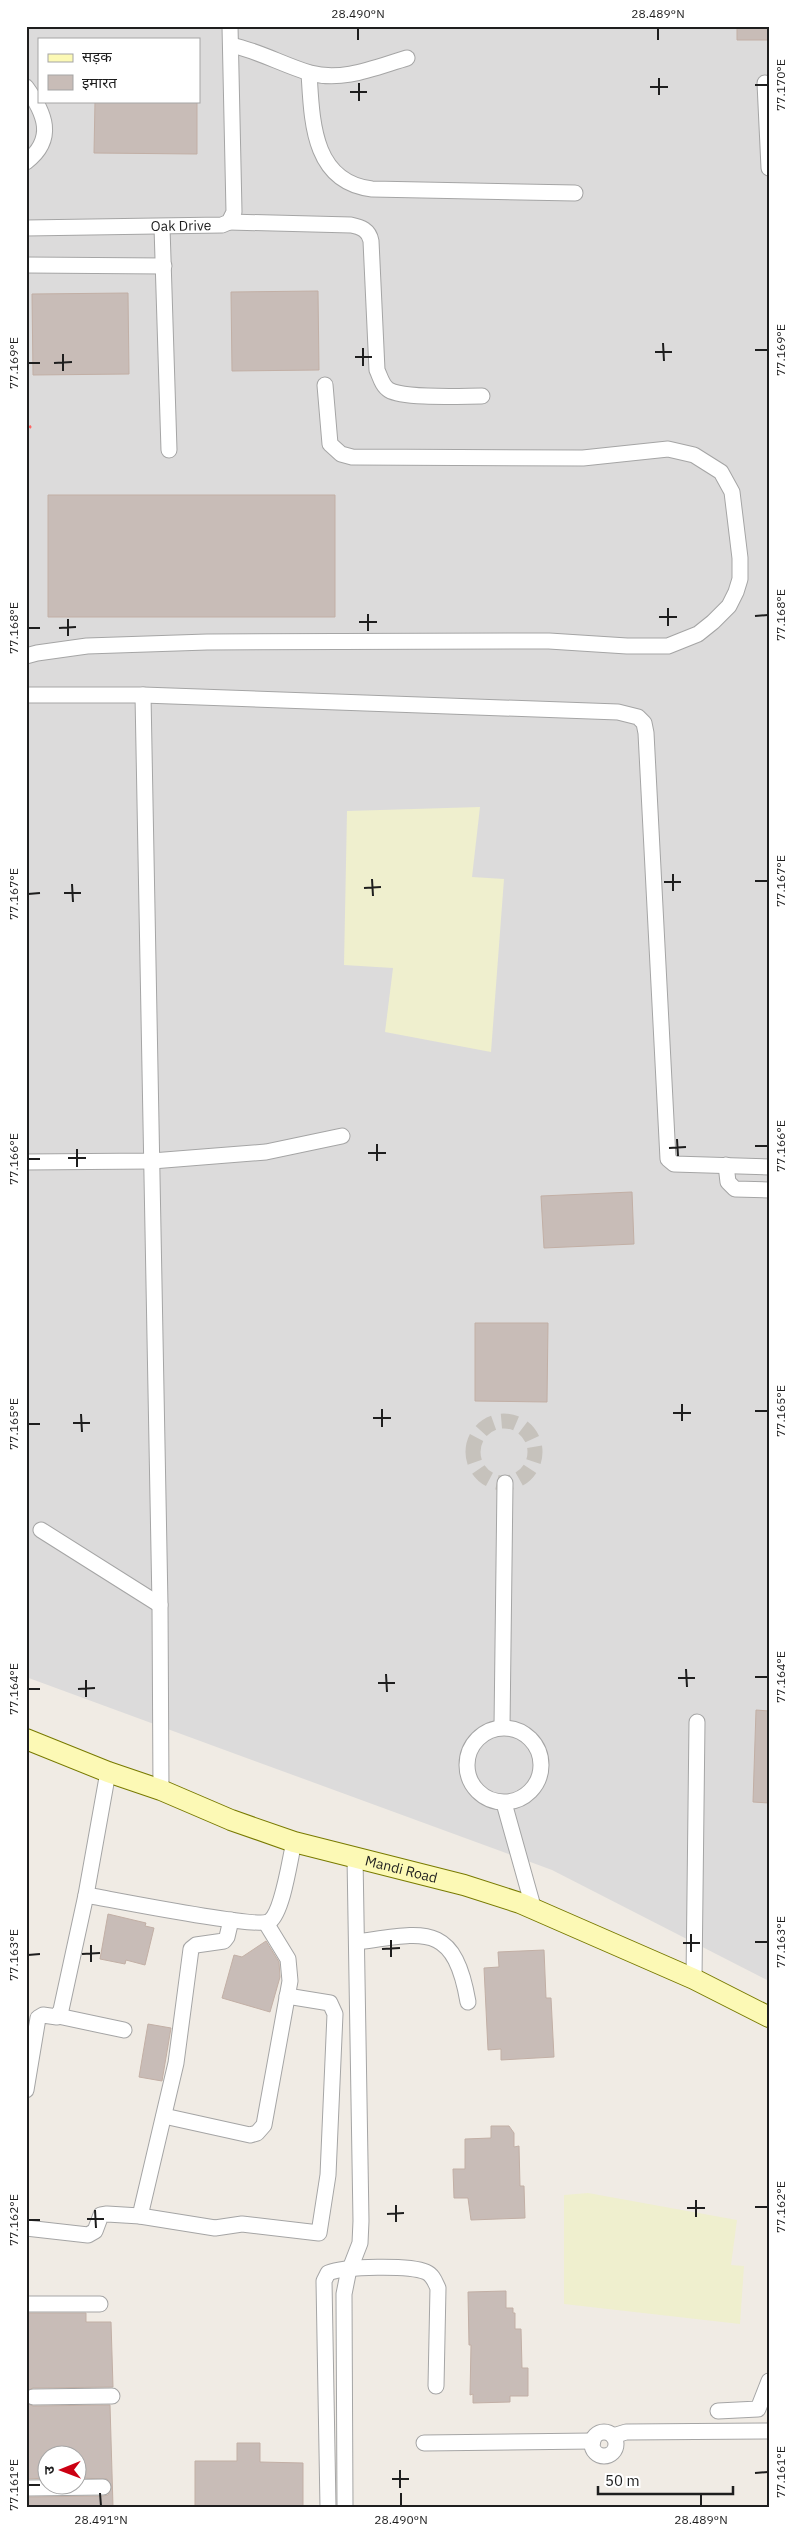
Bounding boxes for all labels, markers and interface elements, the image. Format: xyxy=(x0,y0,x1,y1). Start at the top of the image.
text: 28.490°N xyxy=(331,6,385,21)
text: 28.489°N xyxy=(631,6,685,21)
legend xyxy=(38,38,200,102)
text: सड़क xyxy=(82,47,112,66)
text: 77.170°E xyxy=(773,59,788,111)
text: इमारत xyxy=(82,73,117,92)
street label: Oak Drive xyxy=(151,216,212,235)
text: 77.169°E xyxy=(773,324,788,376)
text: 77.169°E xyxy=(6,337,21,389)
text: 77.168°E xyxy=(773,589,788,641)
text: 77.168°E xyxy=(6,602,21,654)
text: 77.167°E xyxy=(773,855,788,907)
text: 77.167°E xyxy=(6,868,21,920)
text: 77.166°E xyxy=(773,1120,788,1172)
text: 77.166°E xyxy=(6,1133,21,1185)
text: 77.165°E xyxy=(773,1385,788,1437)
text: 77.165°E xyxy=(6,1398,21,1450)
text: 77.164°E xyxy=(773,1651,788,1703)
text: 77.164°E xyxy=(6,1663,21,1715)
street label: Mandi Road xyxy=(363,1851,439,1887)
text: 77.163°E xyxy=(773,1916,788,1968)
text: 77.163°E xyxy=(6,1929,21,1981)
text: 77.162°E xyxy=(773,2181,788,2233)
text: 77.162°E xyxy=(6,2194,21,2246)
north arrow xyxy=(38,2446,88,2496)
text: 77.161°E xyxy=(773,2446,788,2498)
text: 77.161°E xyxy=(6,2459,21,2511)
scale bar xyxy=(598,2463,732,2495)
text: उ xyxy=(40,2465,58,2474)
text: 50 m xyxy=(605,2471,640,2490)
text: 28.491°N xyxy=(74,2512,128,2527)
text: 28.490°N xyxy=(374,2512,428,2527)
text: 28.489°N xyxy=(674,2512,728,2527)

